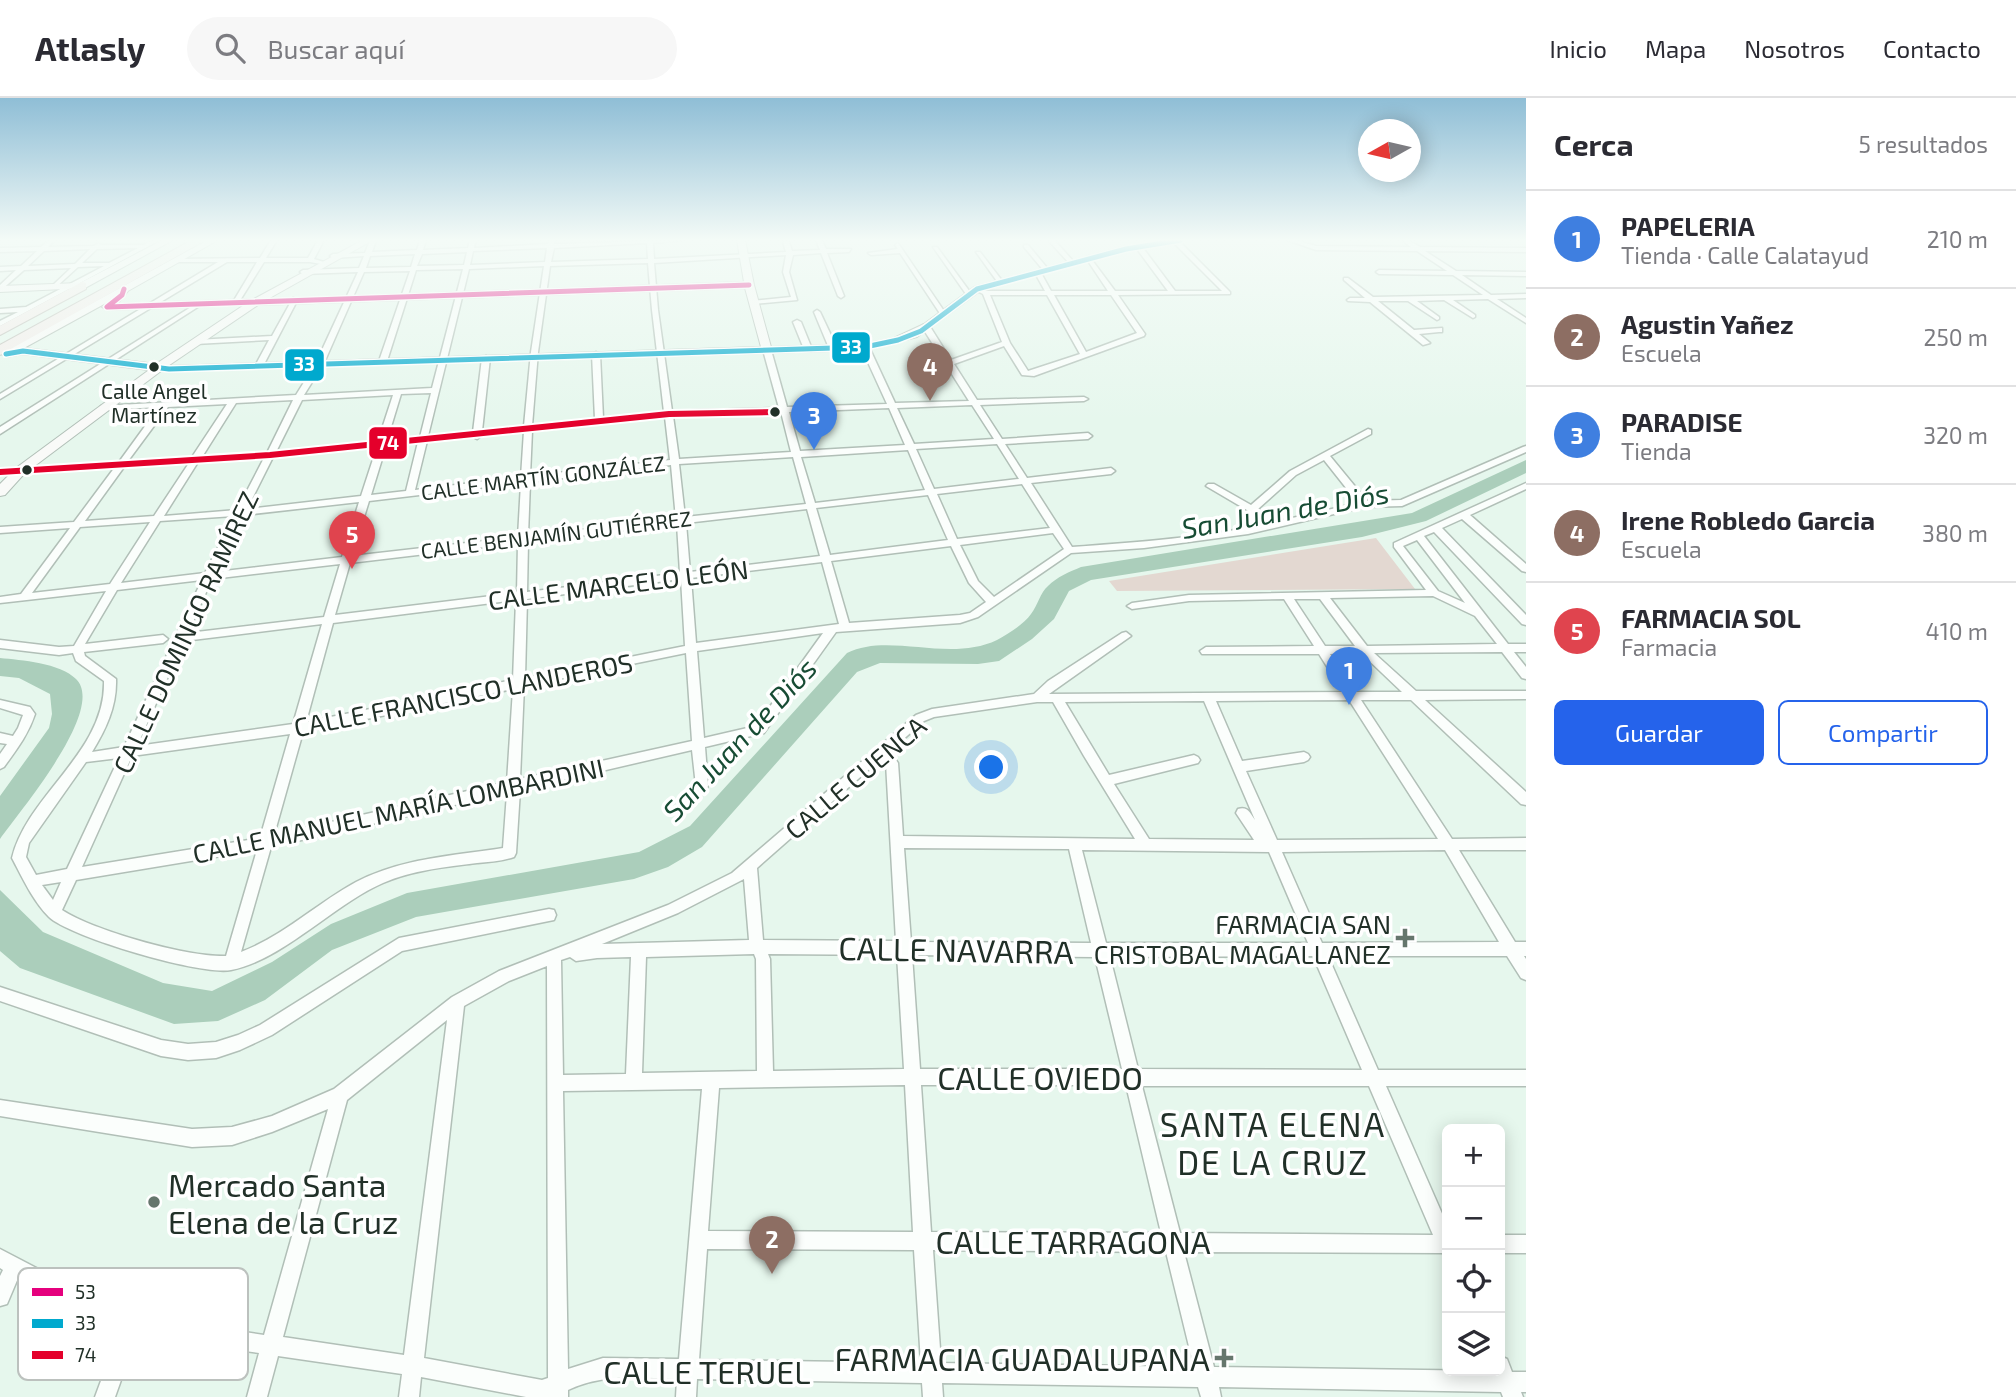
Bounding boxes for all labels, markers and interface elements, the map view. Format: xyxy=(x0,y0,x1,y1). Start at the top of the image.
search box xyxy=(187,17,677,80)
text: Atlasly xyxy=(35,28,145,68)
icon: search xyxy=(211,29,249,67)
text: Buscar aquí xyxy=(267,33,405,64)
text: Inicio xyxy=(1549,34,1607,63)
text: Mapa xyxy=(1645,34,1706,63)
text: Nosotros xyxy=(1744,34,1845,63)
text: Contacto xyxy=(1883,34,1981,63)
north arrow xyxy=(1358,119,1421,182)
text: Cerca xyxy=(1554,126,1634,162)
text: 5 resultados xyxy=(1858,130,1988,158)
text: PAPELERIA xyxy=(1621,210,1755,241)
text: 1 xyxy=(1572,225,1582,253)
text: 210 m xyxy=(1927,225,1988,253)
text: Tienda · Calle Calatayud xyxy=(1621,241,1869,269)
text: Agustin Yañez xyxy=(1621,308,1794,339)
text: 2 xyxy=(1570,323,1584,351)
text: 250 m xyxy=(1924,323,1988,351)
line badge: 33 xyxy=(831,331,871,364)
text: 33 xyxy=(840,335,862,358)
text: Escuela xyxy=(1621,339,1702,367)
pin: 4 xyxy=(907,343,953,401)
line badge: 33 xyxy=(284,348,325,382)
text: 33 xyxy=(293,352,315,375)
marker: Calle Angel Martínez xyxy=(147,360,161,374)
place label: Calle Angel Martínez xyxy=(101,378,208,427)
pin: 3 xyxy=(791,392,837,450)
unlabelled marker xyxy=(768,405,782,419)
text: PARADISE xyxy=(1621,406,1743,437)
text: 3 xyxy=(1570,421,1584,449)
text: 320 m xyxy=(1923,421,1988,449)
line badge: 74 xyxy=(368,426,408,460)
text: 74 xyxy=(377,431,399,454)
text: Tienda xyxy=(1621,437,1692,465)
street label: CALLE MARTÍN GONZÁLEZ xyxy=(419,450,667,504)
unlabelled marker xyxy=(20,463,34,477)
water label: San Juan de Diós xyxy=(1179,475,1391,545)
street label: CALLE DOMINGO RAMÍREZ xyxy=(106,486,264,778)
text: Irene Robledo Garcia xyxy=(1621,504,1875,535)
street label: CALLE BENJAMÍN GUTIÉRREZ xyxy=(419,505,693,563)
pin: 5 xyxy=(329,511,375,569)
text: 4 xyxy=(1570,519,1584,547)
text: 380 m xyxy=(1922,519,1988,547)
text: Escuela xyxy=(1621,535,1702,563)
street label: CALLE MARCELO LEÓN xyxy=(486,553,750,615)
text: FARMACIA SOL xyxy=(1621,602,1801,633)
text: 5 xyxy=(1571,617,1583,645)
text: 410 m xyxy=(1926,617,1988,645)
text: Farmacia xyxy=(1621,633,1717,661)
street label: CALLE FRANCISCO LANDEROS xyxy=(291,646,635,742)
pin: 1 xyxy=(1326,647,1372,705)
water label: San Juan de Diós xyxy=(655,651,823,827)
button: Guardar xyxy=(1554,700,1764,765)
button: Compartir xyxy=(1778,700,1988,765)
street label: CALLE CUENCA xyxy=(778,709,932,845)
your location xyxy=(974,750,1008,784)
street label: CALLE MANUEL MARÍA LOMBARDINI xyxy=(190,751,606,869)
place label: FARMACIA SAN CRISTOBAL MAGALLANEZ xyxy=(1094,908,1391,969)
street label: CALLE NAVARRA xyxy=(838,928,1074,970)
marker: FARMACIA SAN CRISTOBAL MAGALLANEZ xyxy=(1397,930,1413,946)
street label: CALLE OVIEDO xyxy=(937,1058,1143,1096)
district label: SANTA ELENA DE LA CRUZ xyxy=(1160,1104,1386,1182)
map controls xyxy=(1442,1124,1505,1376)
button: + xyxy=(1442,1124,1505,1187)
place label: Mercado Santa Elena de la Cruz xyxy=(168,1165,398,1240)
button: − xyxy=(1442,1187,1505,1250)
marker: Mercado Santa Elena de la Cruz xyxy=(146,1194,162,1210)
pin: 2 xyxy=(749,1216,795,1274)
street label: CALLE TARRAGONA xyxy=(935,1222,1211,1260)
button: locate xyxy=(1442,1250,1505,1313)
legend xyxy=(18,1268,248,1380)
text: 53 xyxy=(75,1280,96,1303)
text: 33 xyxy=(75,1311,96,1334)
button: layers xyxy=(1442,1313,1505,1376)
place label: FARMACIA GUADALUPANA xyxy=(834,1339,1210,1377)
text: 74 xyxy=(75,1343,96,1366)
marker: FARMACIA GUADALUPANA xyxy=(1216,1350,1232,1366)
street label: CALLE TERUEL xyxy=(603,1352,811,1390)

